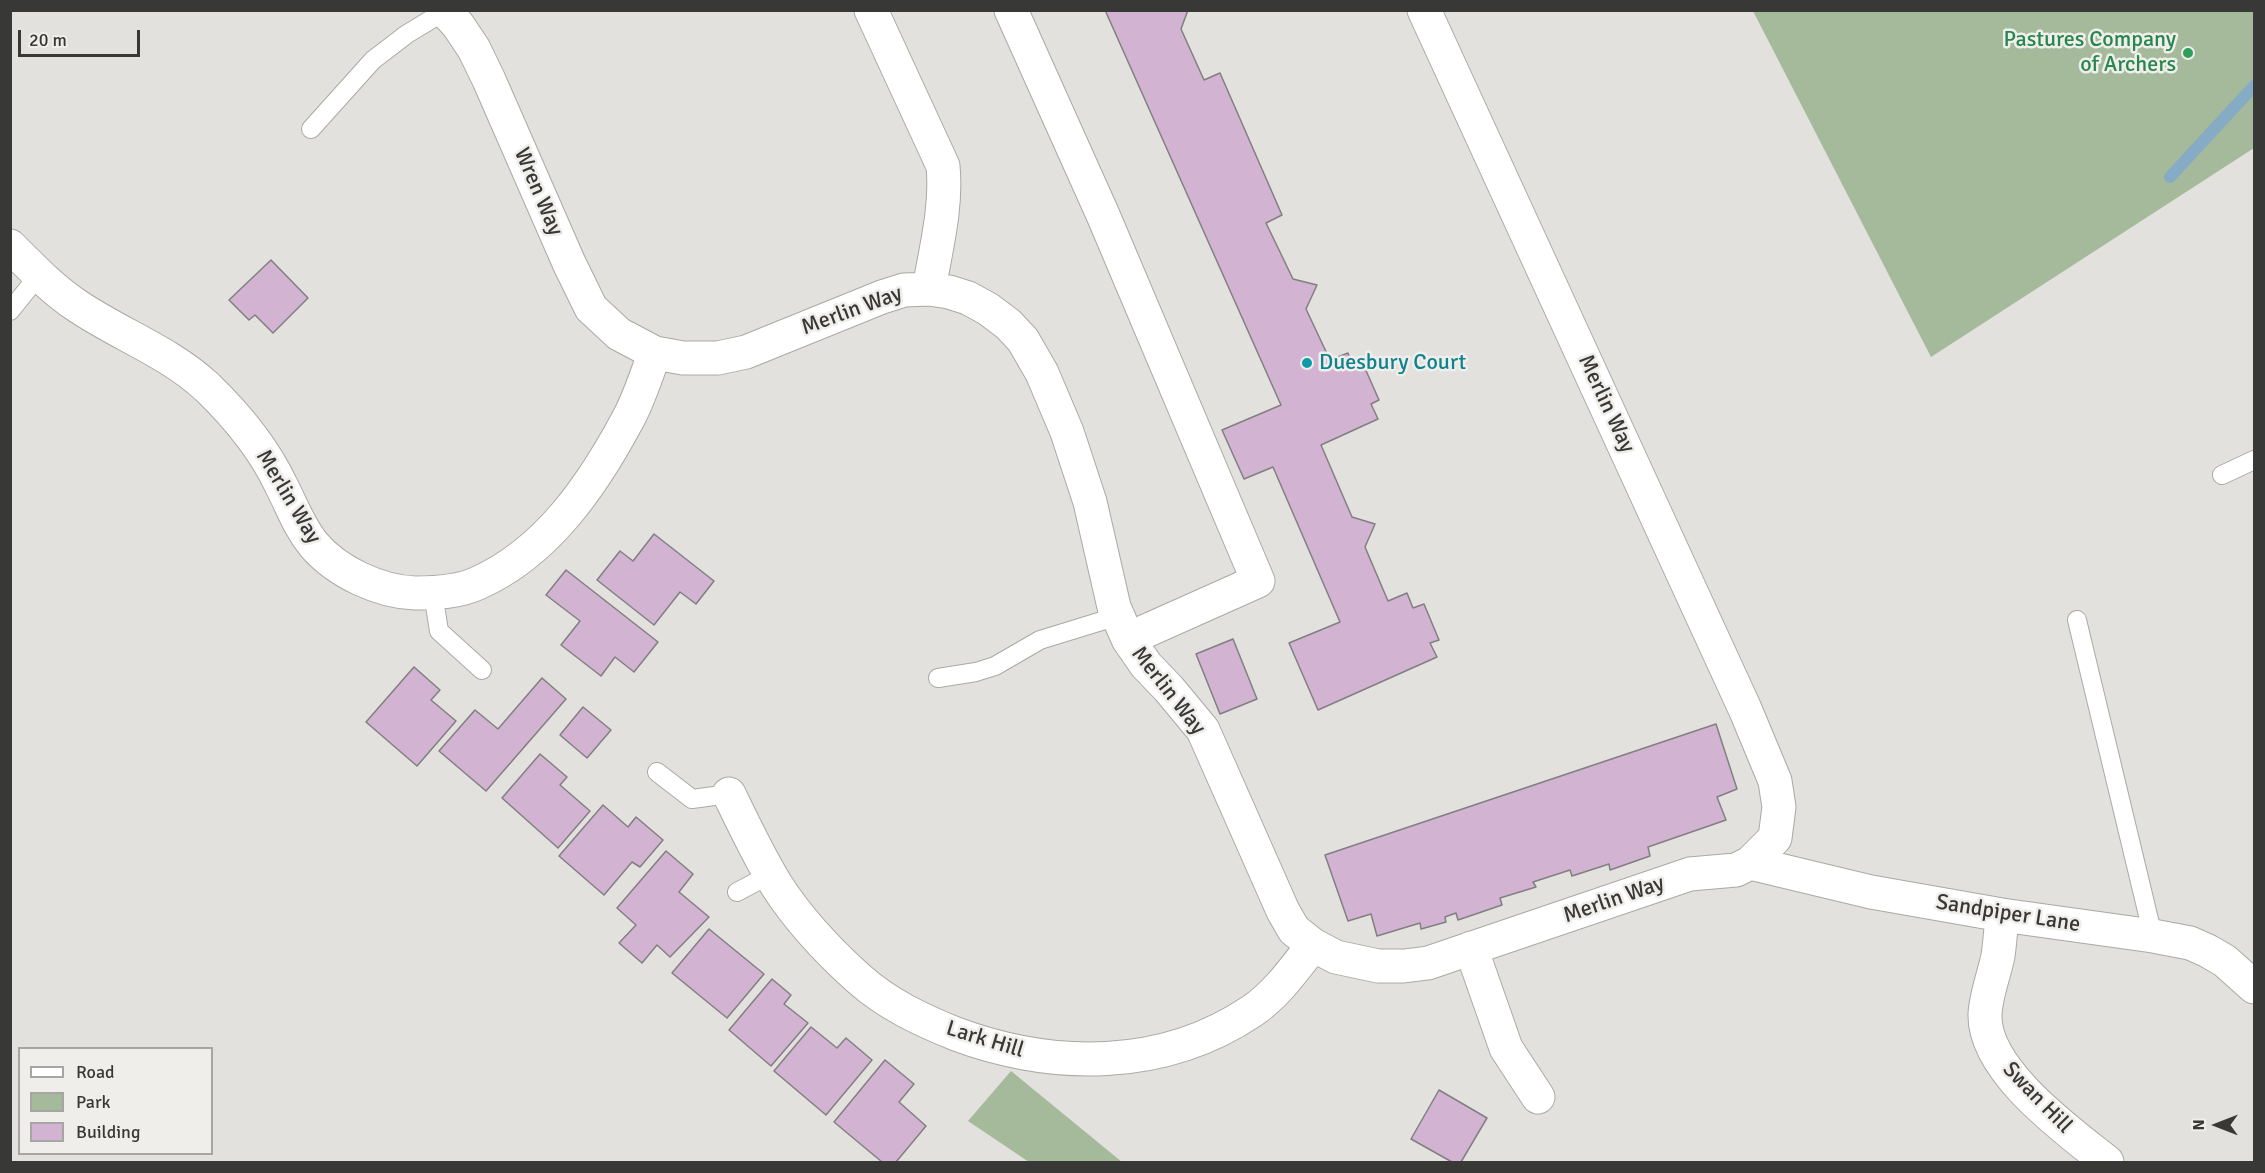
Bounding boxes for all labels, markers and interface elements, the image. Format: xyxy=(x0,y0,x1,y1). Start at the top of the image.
scale bar xyxy=(21,18,142,56)
place label: Pastures Company of Archers xyxy=(2004,27,2176,78)
text: 20 m xyxy=(29,29,67,51)
marker: Pastures Company of Archers xyxy=(2181,46,2195,60)
street label: Wren Way xyxy=(508,144,568,240)
street label: Merlin Way xyxy=(798,281,906,341)
place label: Duesbury Court xyxy=(1319,350,1466,376)
street label: Merlin Way xyxy=(1572,351,1640,457)
marker: Duesbury Court xyxy=(1300,356,1314,370)
street label: Merlin Way xyxy=(250,445,326,549)
street label: Merlin Way xyxy=(1125,641,1211,741)
street label: Merlin Way xyxy=(1560,870,1668,930)
street label: Sandpiper Lane xyxy=(1934,890,2082,938)
street label: Lark Hill xyxy=(943,1016,1027,1064)
legend xyxy=(18,1047,213,1155)
street label: Swan Hill xyxy=(1997,1057,2077,1139)
text: Road xyxy=(76,1061,115,1083)
text: Park xyxy=(76,1091,111,1113)
north arrow xyxy=(2187,1095,2247,1155)
text: N xyxy=(2189,1119,2209,1131)
text: Building xyxy=(76,1121,140,1143)

